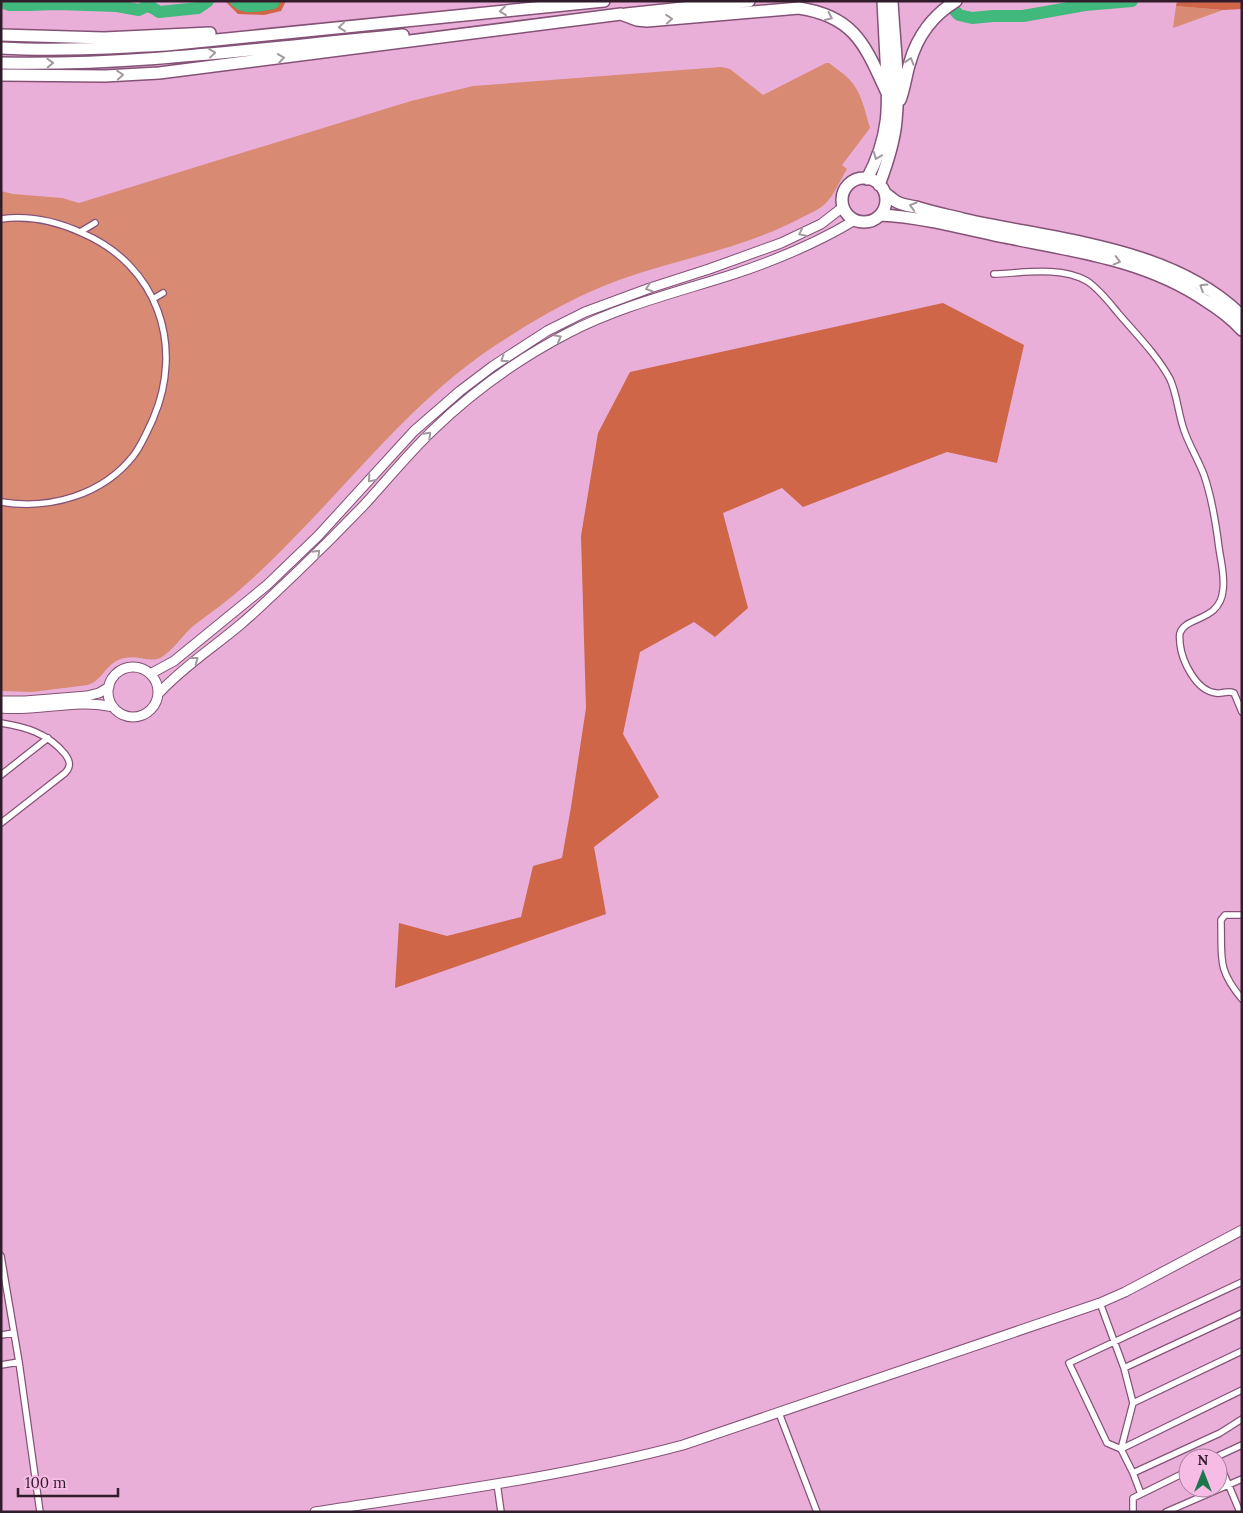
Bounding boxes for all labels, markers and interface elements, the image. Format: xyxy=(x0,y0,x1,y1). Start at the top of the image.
one-way arrow xyxy=(499,5,507,16)
one-way arrow xyxy=(824,10,833,21)
one-way arrow xyxy=(665,14,673,25)
one-way arrow xyxy=(337,21,345,32)
one-way arrow xyxy=(208,48,216,59)
one-way arrow xyxy=(278,53,286,64)
one-way arrow xyxy=(46,58,54,68)
one-way arrow xyxy=(905,58,915,66)
one-way arrow xyxy=(116,70,124,81)
one-way arrow xyxy=(873,152,883,160)
one-way arrow xyxy=(909,202,917,212)
one-way arrow xyxy=(798,227,807,238)
one-way arrow xyxy=(1112,255,1121,266)
one-way arrow xyxy=(646,282,654,292)
one-way arrow xyxy=(1200,283,1209,293)
one-way arrow xyxy=(553,334,562,344)
one-way arrow xyxy=(500,352,509,362)
one-way arrow xyxy=(422,431,431,440)
one-way arrow xyxy=(367,473,376,482)
one-way arrow xyxy=(311,550,320,559)
one-way arrow xyxy=(189,657,199,666)
north arrow xyxy=(1178,1448,1228,1498)
text: N xyxy=(1198,1451,1209,1469)
scale bar xyxy=(18,1466,118,1498)
text: 100 m xyxy=(25,1473,66,1492)

